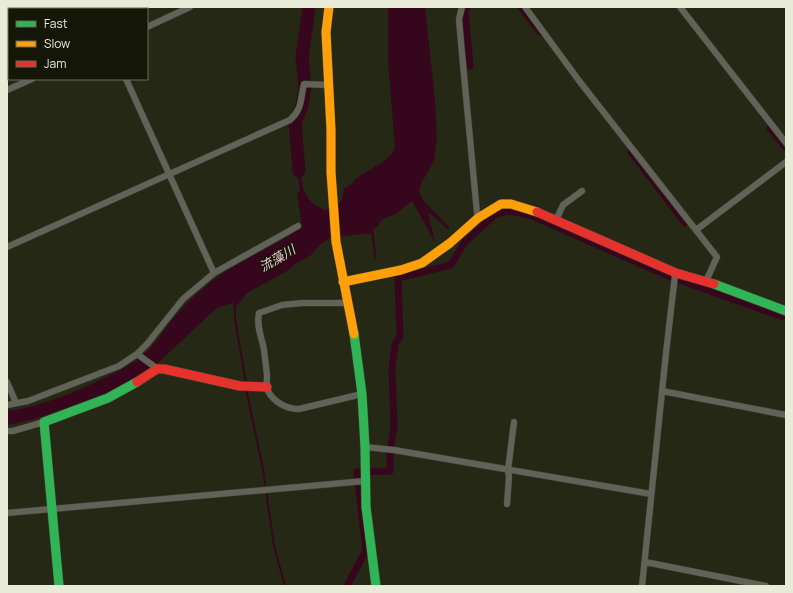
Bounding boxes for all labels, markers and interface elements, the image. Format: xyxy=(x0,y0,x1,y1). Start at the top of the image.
legend xyxy=(8,8,148,80)
text: Fast xyxy=(44,15,68,32)
text: Slow xyxy=(44,35,70,52)
text: Jam xyxy=(44,55,66,72)
water label: 流藻川 xyxy=(256,239,300,276)

